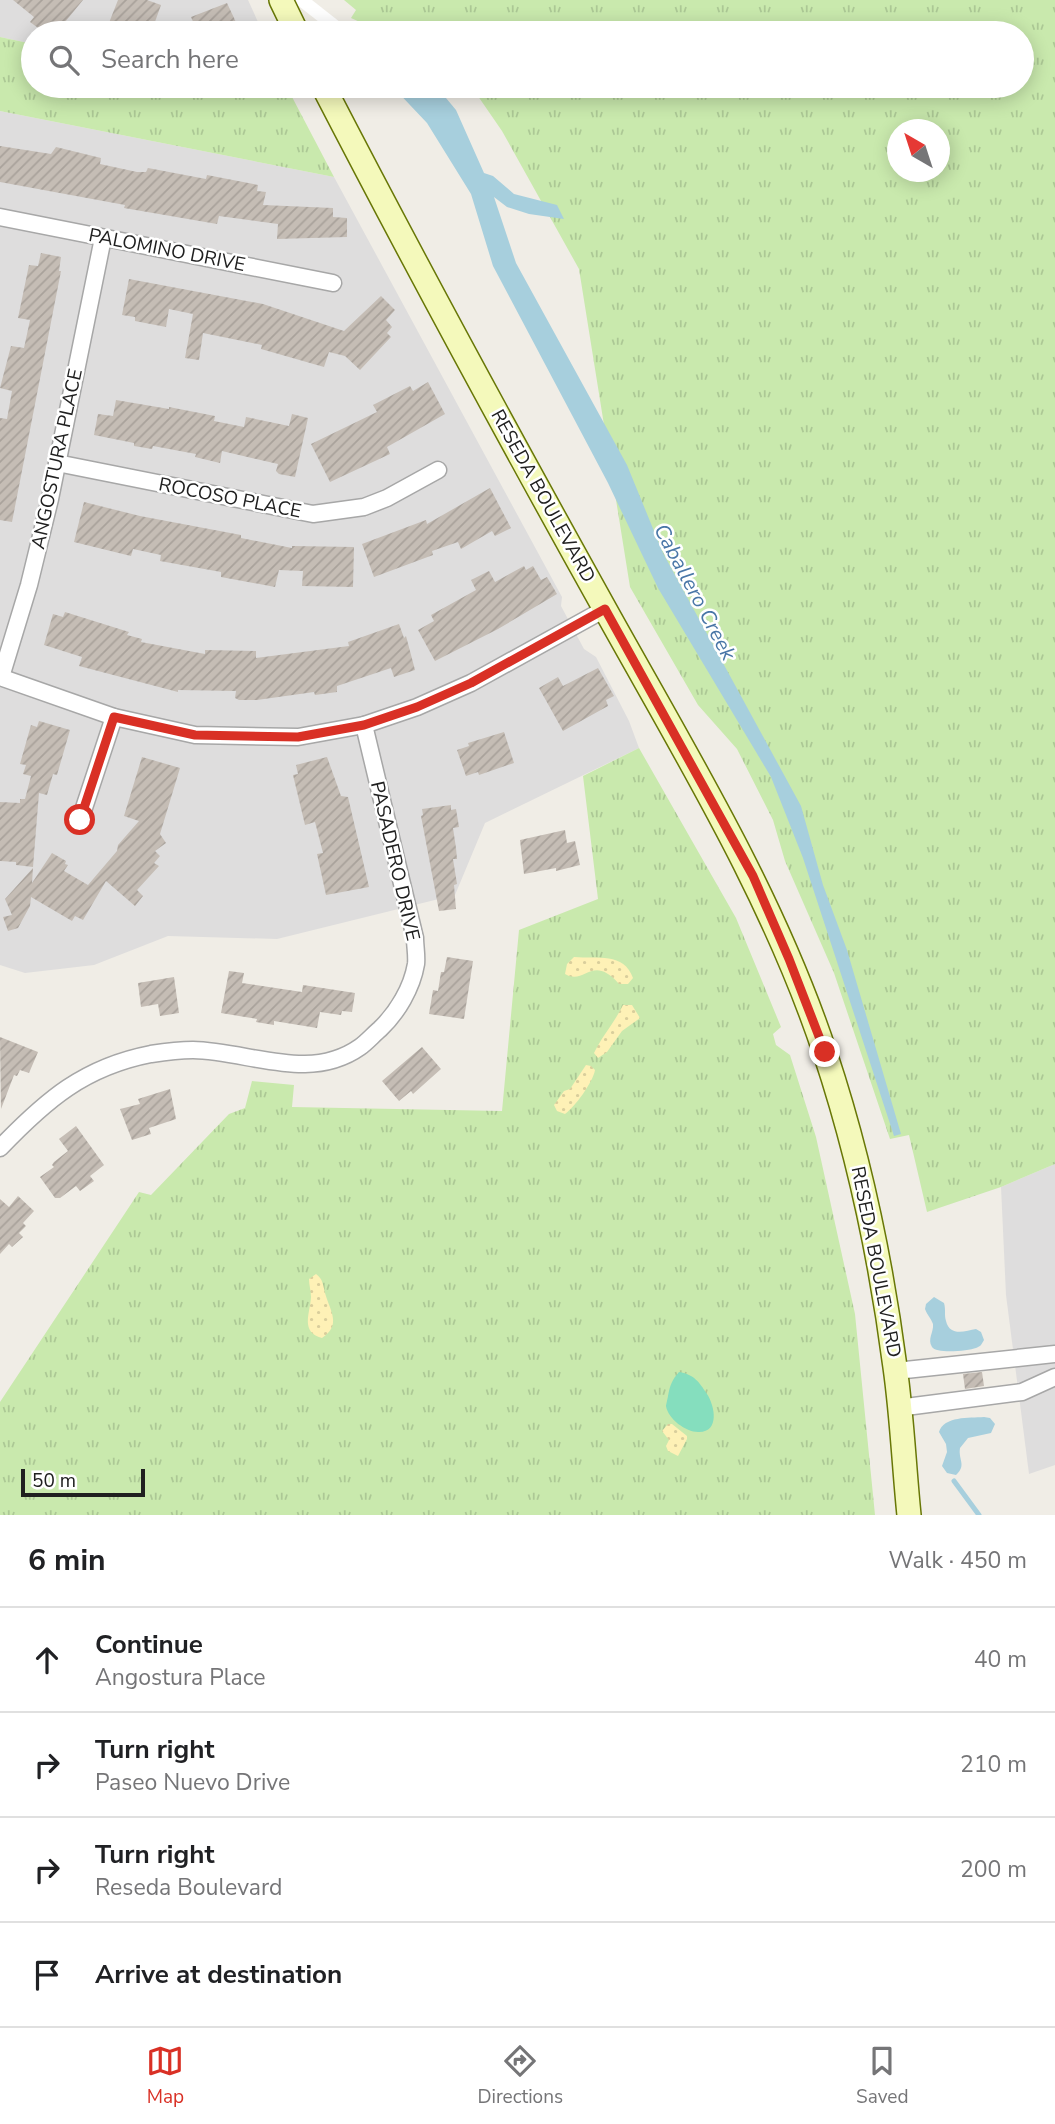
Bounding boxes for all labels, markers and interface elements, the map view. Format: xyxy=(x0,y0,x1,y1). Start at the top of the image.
search box xyxy=(21,21,1034,98)
icon: search xyxy=(45,41,83,79)
text: Search here xyxy=(101,42,239,77)
north arrow xyxy=(887,119,950,182)
street label: PALOMINO DRIVE xyxy=(86,222,248,278)
street label: ANGOSTURA PLACE xyxy=(25,366,89,552)
street label: RESEDA BOULEVARD xyxy=(485,405,601,587)
street label: ROCOSO PLACE xyxy=(156,471,304,525)
water label: Caballero Creek xyxy=(647,519,743,666)
street label: PASADERO DRIVE xyxy=(364,779,426,943)
route start xyxy=(64,804,95,835)
route end xyxy=(809,1036,840,1067)
street label: RESEDA BOULEVARD xyxy=(845,1164,907,1360)
scale bar xyxy=(21,1466,145,1498)
text: 50 m xyxy=(32,1468,76,1494)
text: 6 min xyxy=(28,1540,106,1581)
text: Walk · 450 m xyxy=(888,1545,1027,1576)
text: Continue xyxy=(95,1627,203,1662)
icon: ahead xyxy=(28,1641,66,1679)
text: 40 m xyxy=(974,1644,1027,1675)
text: Angostura Place xyxy=(95,1662,265,1693)
text: Turn right xyxy=(95,1732,214,1767)
icon: right xyxy=(28,1746,66,1784)
text: 210 m xyxy=(960,1749,1027,1780)
text: Paseo Nuevo Drive xyxy=(95,1767,290,1798)
text: Turn right xyxy=(95,1837,214,1872)
icon: right xyxy=(28,1851,66,1889)
text: 200 m xyxy=(960,1854,1027,1885)
text: Reseda Boulevard xyxy=(95,1872,283,1903)
icon: arrive xyxy=(28,1956,66,1994)
text: Arrive at destination xyxy=(95,1957,342,1992)
tab: Map xyxy=(146,2042,184,2110)
tab: Directions xyxy=(477,2042,563,2110)
tab: Saved xyxy=(856,2042,909,2110)

